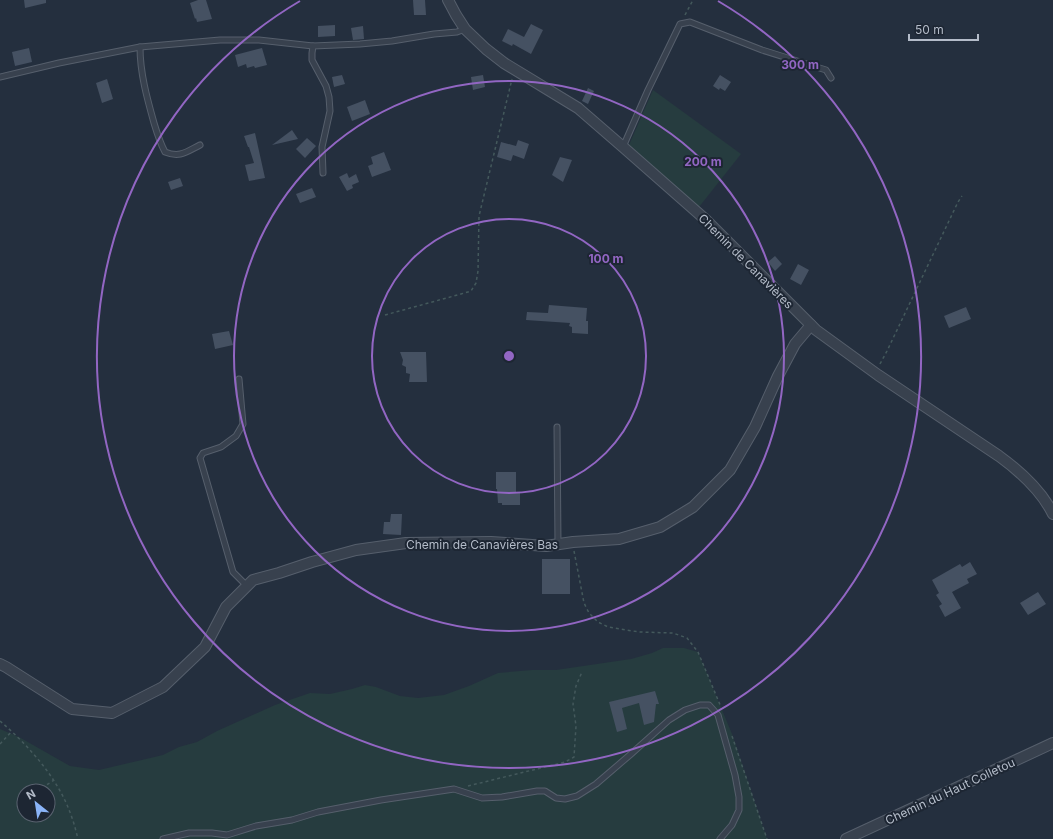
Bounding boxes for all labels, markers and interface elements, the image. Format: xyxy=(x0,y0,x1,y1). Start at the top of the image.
scale bar xyxy=(909,16,978,42)
text: 50 m xyxy=(915,22,944,37)
text: 300 m xyxy=(781,57,819,72)
text: 200 m xyxy=(684,154,722,169)
street label: Chemin de Canavières xyxy=(695,210,797,312)
text: 100 m xyxy=(588,251,624,266)
centre of rings xyxy=(502,349,516,363)
street label: Chemin de Canavières Bas xyxy=(406,537,558,552)
street label: Chemin du Haut Colletou xyxy=(883,754,1017,828)
north arrow xyxy=(16,783,56,823)
text: N xyxy=(24,786,38,802)

